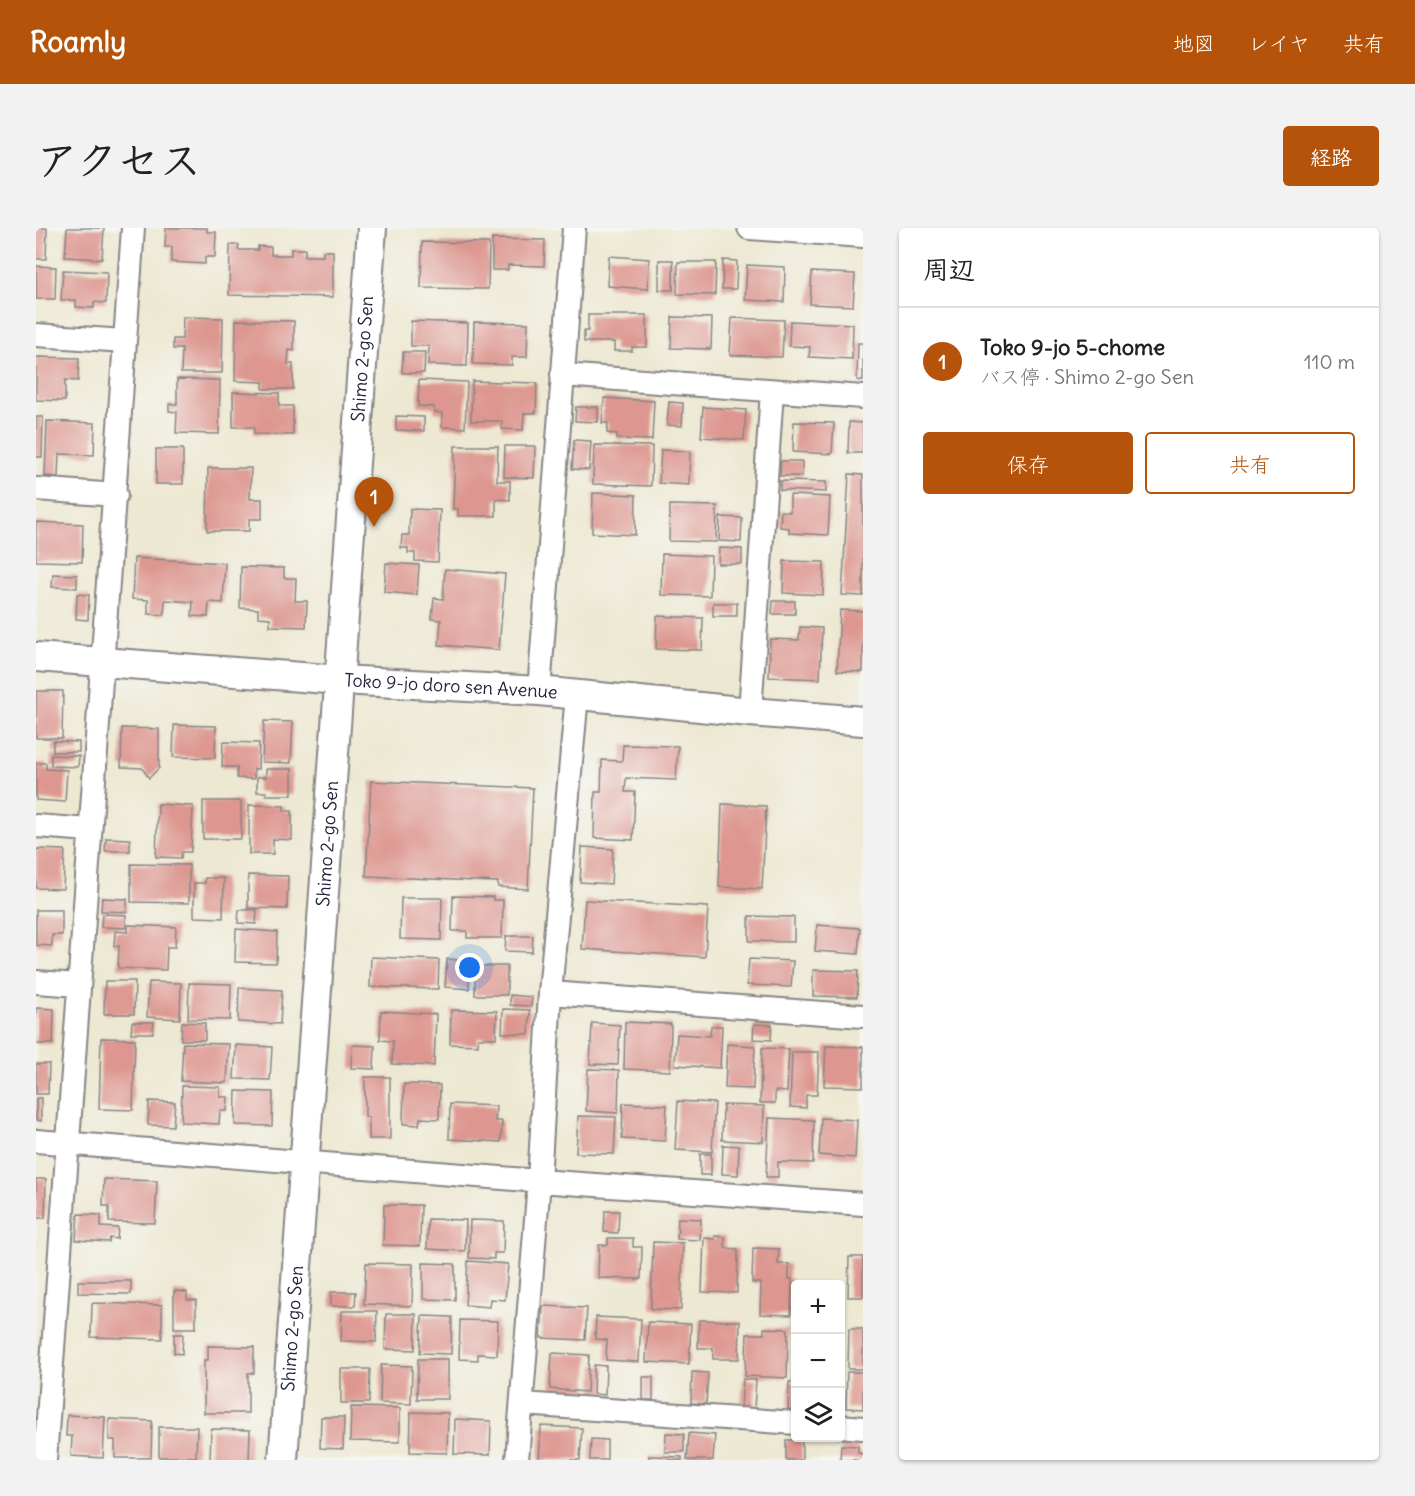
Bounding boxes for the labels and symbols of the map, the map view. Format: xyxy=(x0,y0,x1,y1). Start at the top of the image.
street label: Shimo 2-go Sen xyxy=(346,295,378,423)
pin: 1 xyxy=(354,478,394,527)
street label: Toko 9-jo doro sen Avenue xyxy=(344,668,559,704)
street label: Shimo 2-go Sen xyxy=(311,780,343,907)
your location xyxy=(455,953,484,982)
street label: Shimo 2-go Sen xyxy=(276,1265,308,1392)

